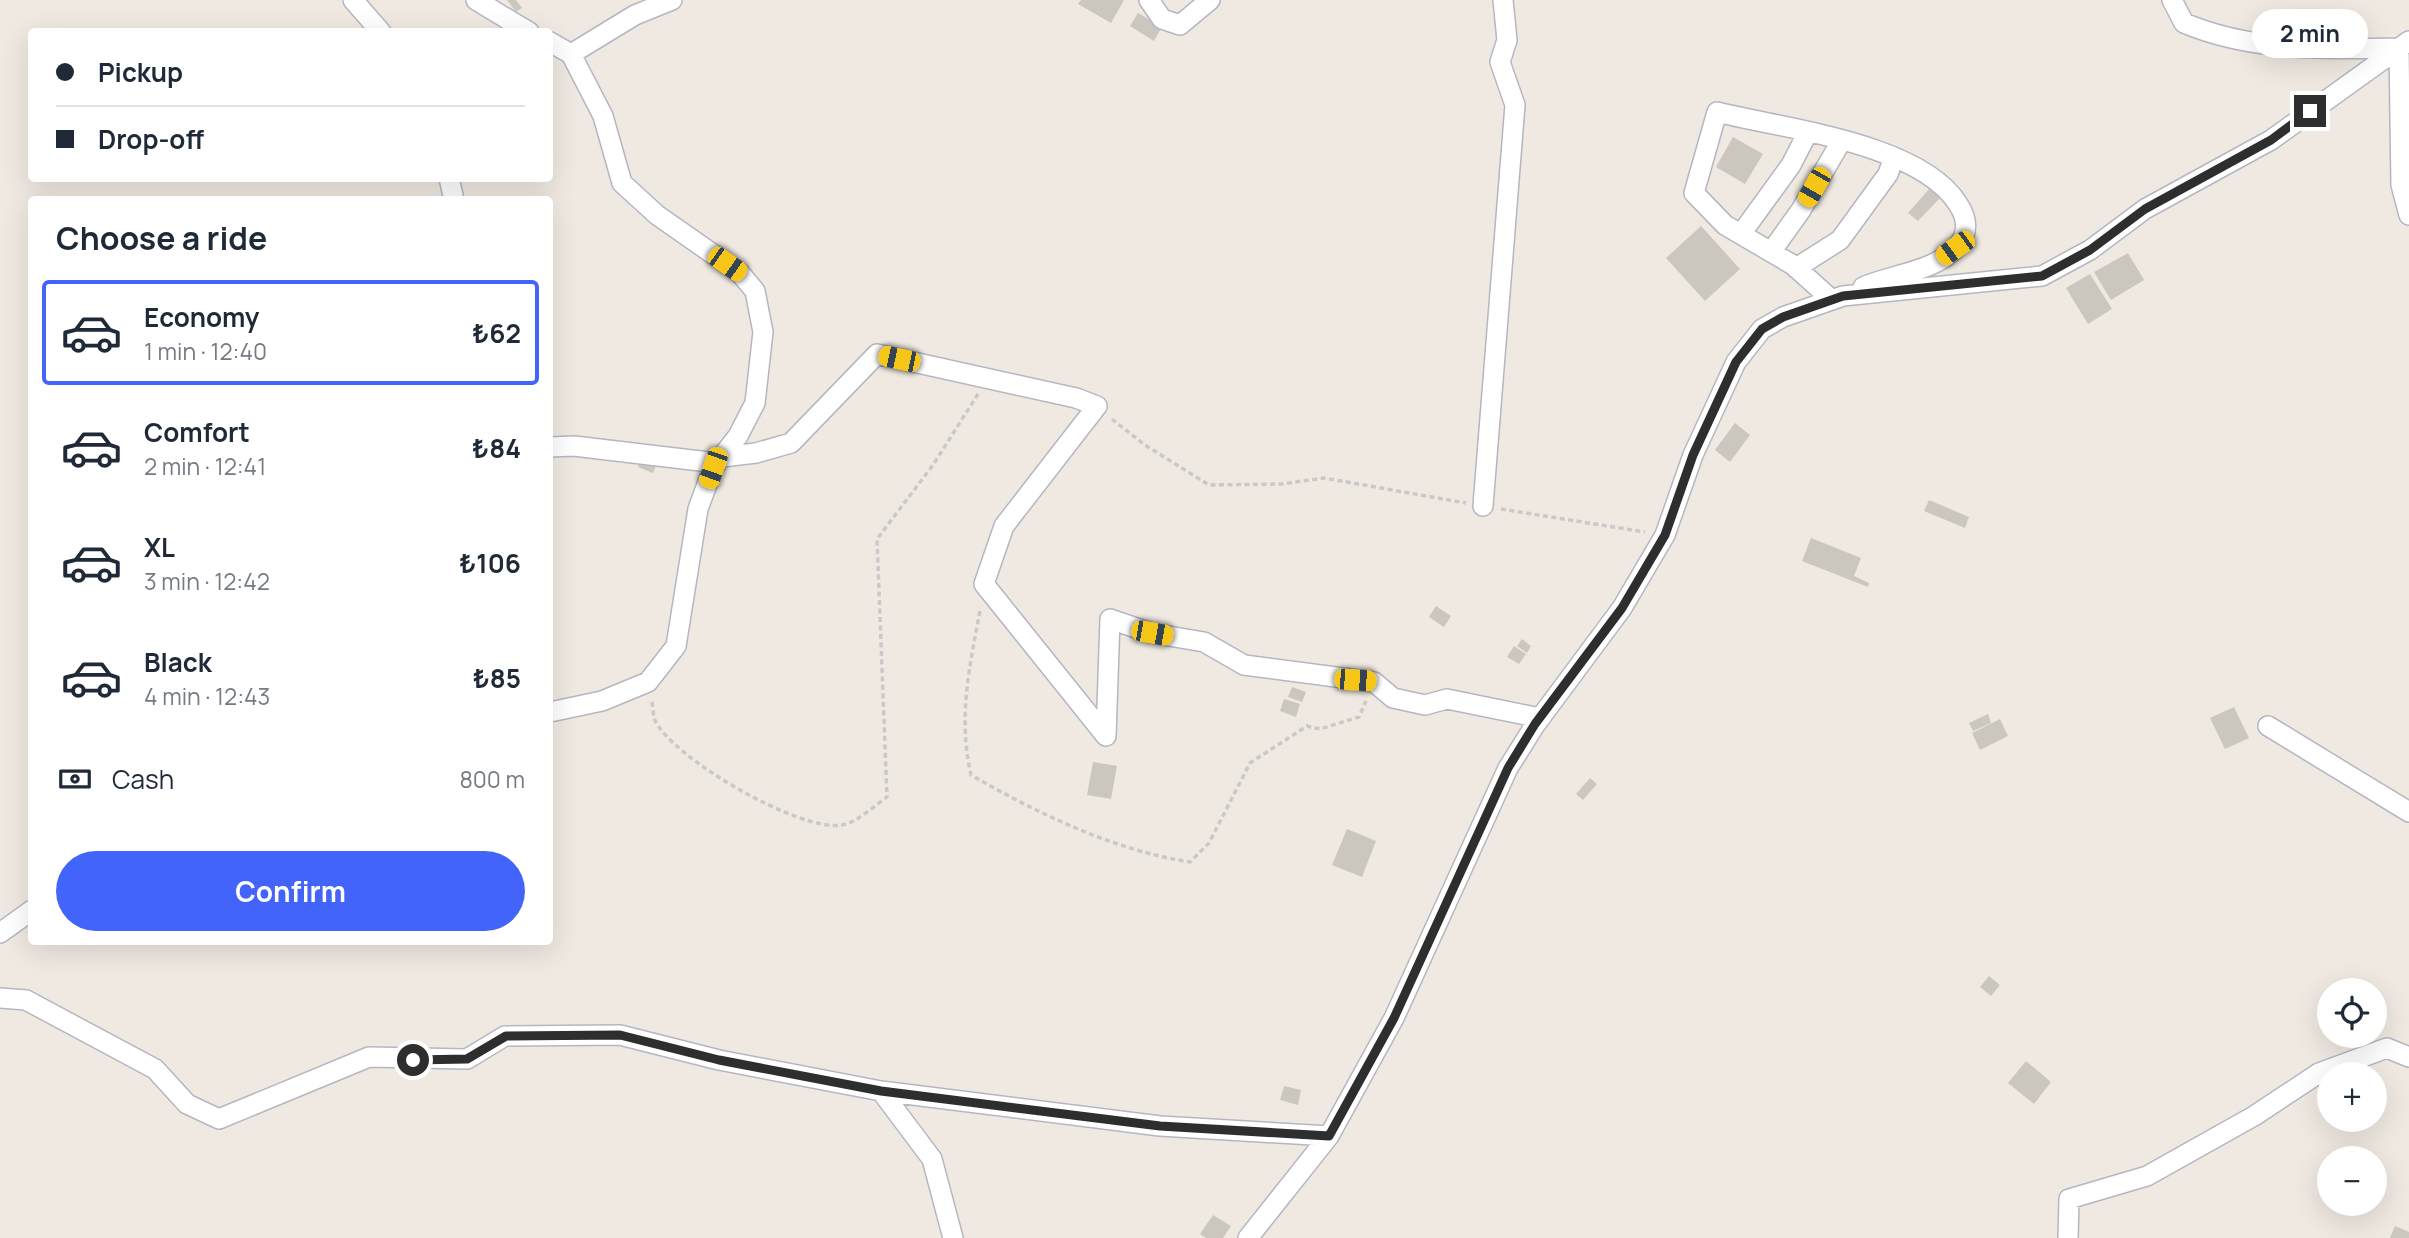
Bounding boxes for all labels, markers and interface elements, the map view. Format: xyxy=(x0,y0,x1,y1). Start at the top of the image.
callout: 2 min xyxy=(2252,10,2368,58)
text: 2 min xyxy=(2280,17,2340,49)
text: Pickup xyxy=(98,54,183,90)
route end xyxy=(2294,95,2326,127)
text: Drop-off xyxy=(98,121,204,157)
car xyxy=(1795,164,1834,210)
text: Choose a ride xyxy=(56,216,267,260)
car xyxy=(1932,227,1979,269)
car xyxy=(704,243,751,285)
text: Economy xyxy=(144,299,259,335)
icon: car xyxy=(60,301,123,364)
text: ₺62 xyxy=(472,315,521,351)
text: 1 min · 12:40 xyxy=(144,335,267,367)
car xyxy=(877,344,922,374)
text: Comfort xyxy=(144,414,250,450)
icon: car xyxy=(60,416,123,479)
text: ₺84 xyxy=(472,430,521,466)
car xyxy=(697,445,730,491)
text: 2 min · 12:41 xyxy=(144,450,266,482)
text: XL xyxy=(144,529,175,565)
icon: car xyxy=(60,531,123,594)
text: ₺106 xyxy=(459,545,521,581)
text: 3 min · 12:42 xyxy=(144,565,270,597)
car xyxy=(1130,619,1175,647)
text: Black xyxy=(144,644,212,680)
icon: car xyxy=(60,646,123,709)
text: ₺85 xyxy=(473,660,521,696)
car xyxy=(1334,668,1377,692)
text: 4 min · 12:43 xyxy=(144,680,270,712)
icon: cash xyxy=(56,760,94,798)
text: Cash xyxy=(112,761,174,797)
text: 800 m xyxy=(459,763,525,795)
button: Confirm xyxy=(56,851,525,931)
map controls xyxy=(2317,978,2387,1216)
button: locate xyxy=(2317,978,2387,1048)
route start xyxy=(397,1044,429,1076)
button: + xyxy=(2317,1062,2387,1132)
button: − xyxy=(2317,1146,2387,1216)

